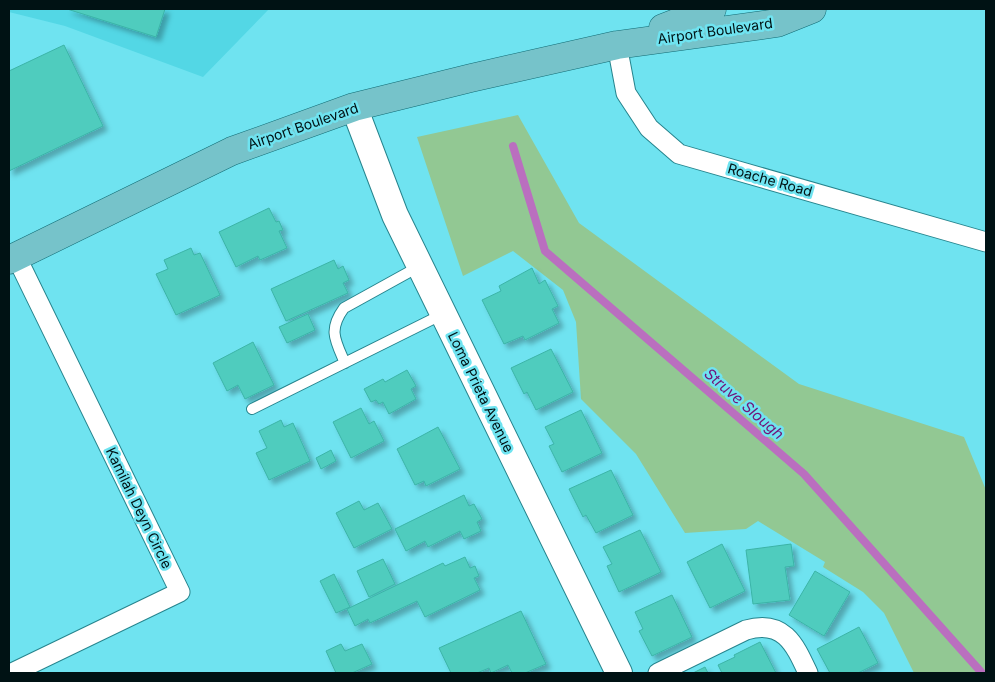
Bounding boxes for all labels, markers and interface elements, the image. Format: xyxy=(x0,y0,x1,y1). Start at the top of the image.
street label: Airport Boulevard xyxy=(656,14,774,47)
street label: Airport Boulevard xyxy=(245,99,360,152)
street label: Roache Road xyxy=(726,159,814,200)
street label: Loma Prieta Avenue xyxy=(445,329,518,455)
water label: Struve Slough xyxy=(701,364,788,443)
street label: Kamilah Deyn Circle xyxy=(103,444,176,571)

